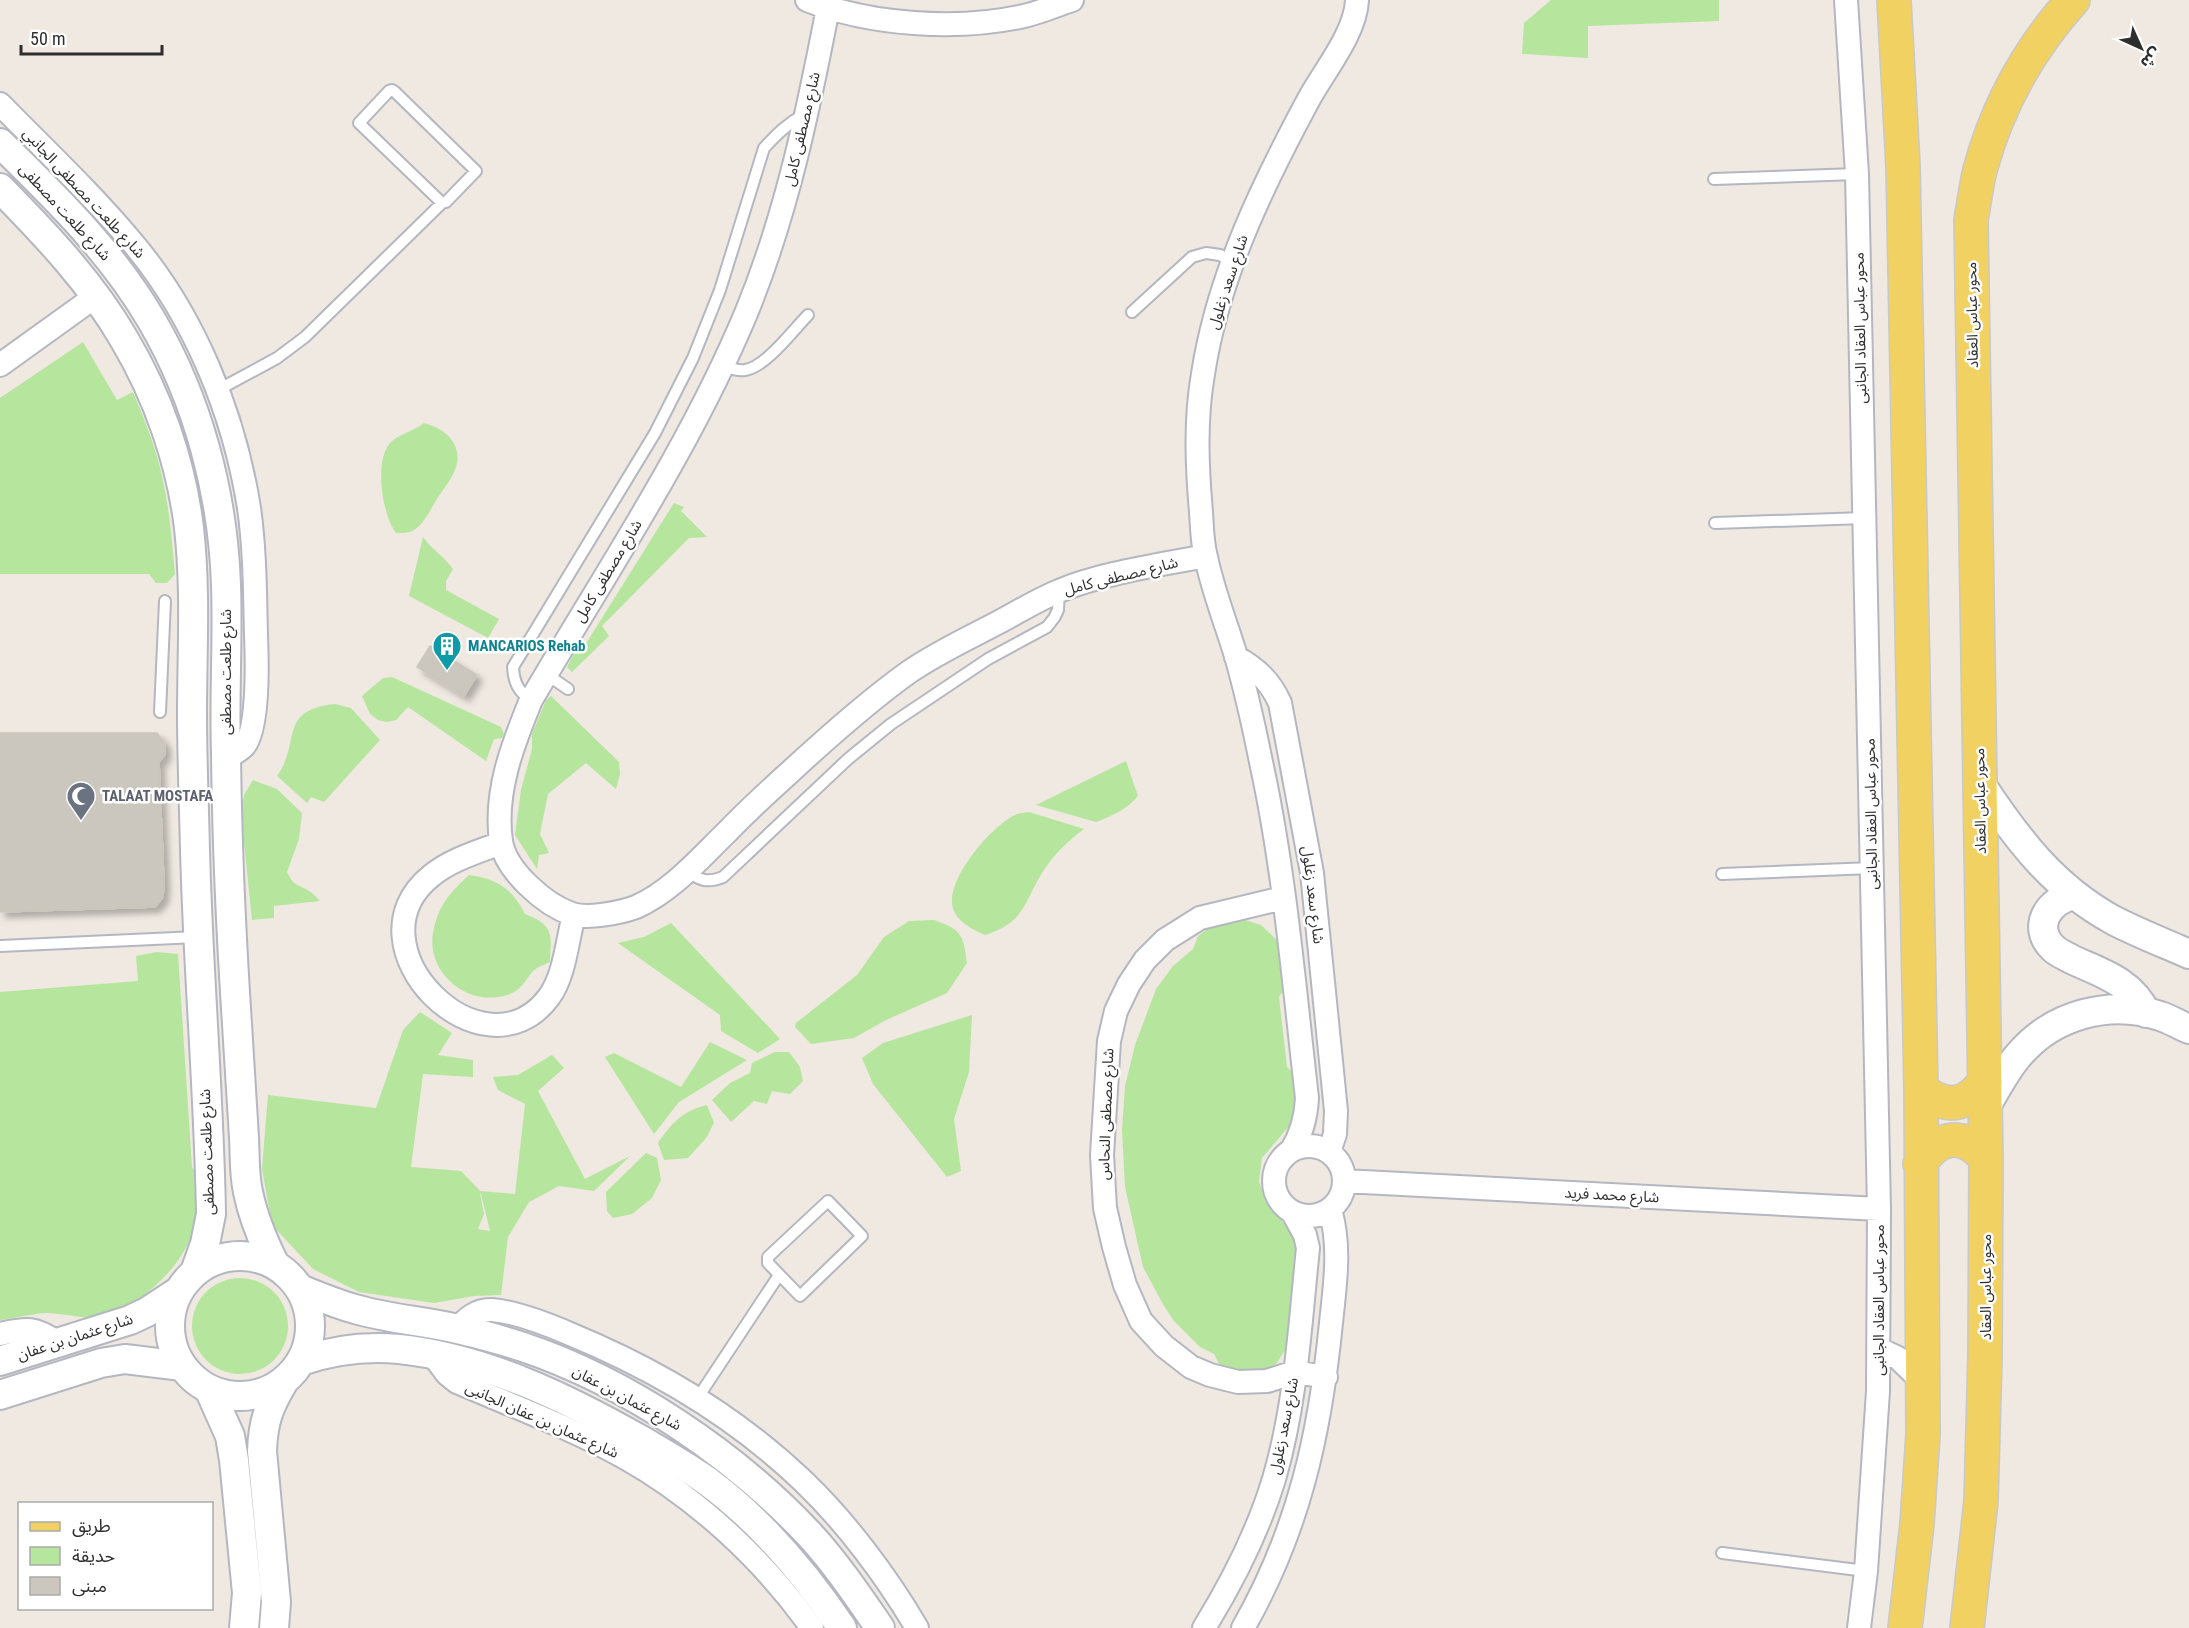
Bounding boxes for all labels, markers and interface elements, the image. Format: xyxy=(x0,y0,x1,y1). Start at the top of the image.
scale bar xyxy=(21,18,162,56)
north arrow xyxy=(2111,18,2171,78)
text: 50 m xyxy=(30,28,65,49)
text: ش xyxy=(2137,44,2166,73)
street label: شارع مصطفى كامل xyxy=(780,70,827,189)
street label: شارع طلعت مصطفى الجانبي xyxy=(19,124,149,262)
street label: شارع طلعت مصطفى xyxy=(15,160,115,264)
street label: شارع سعد زغلول xyxy=(1204,232,1255,332)
street label: محور عباس العقاد الجانبى xyxy=(1850,252,1870,404)
street label: محور عباس العقاد xyxy=(1962,262,1982,368)
street label: شارع مصطفى كامل xyxy=(570,516,648,627)
street label: شارع مصطفى كامل xyxy=(1062,553,1181,602)
street label: شارع طلعت مصطفى xyxy=(217,609,238,735)
building icon: MANCARIOS Rehab xyxy=(431,630,463,672)
place label: MANCARIOS Rehab xyxy=(468,637,585,655)
street label: محور عباس العقاد الجانبى xyxy=(1861,738,1881,890)
street label: محور عباس العقاد xyxy=(1970,748,1990,854)
mosque icon: TALAAT MOSTAFA xyxy=(65,780,97,822)
place label: TALAAT MOSTAFA xyxy=(102,787,213,805)
street label: شارع سعد زغلول xyxy=(1295,845,1328,946)
street label: شارع مصطفى النحاس xyxy=(1095,1047,1120,1180)
street label: شارع طلعت مصطفى xyxy=(196,1088,221,1215)
street label: شارع محمد فريد xyxy=(1564,1184,1660,1209)
street label: محور عباس العقاد الجانبى xyxy=(1870,1224,1888,1376)
street label: محور عباس العقاد xyxy=(1977,1234,1995,1340)
street label: شارع عثمان بن عفان xyxy=(15,1310,136,1367)
street label: شارع عثمان بن عفان xyxy=(568,1362,685,1437)
street label: شارع سعد زغلول xyxy=(1266,1376,1305,1477)
street label: شارع عثمان بن عفان الجانبى xyxy=(461,1378,622,1465)
legend xyxy=(18,1502,213,1610)
text: طريق xyxy=(72,1515,111,1537)
text: حديقة xyxy=(72,1545,115,1566)
text: مبنى xyxy=(72,1575,107,1597)

